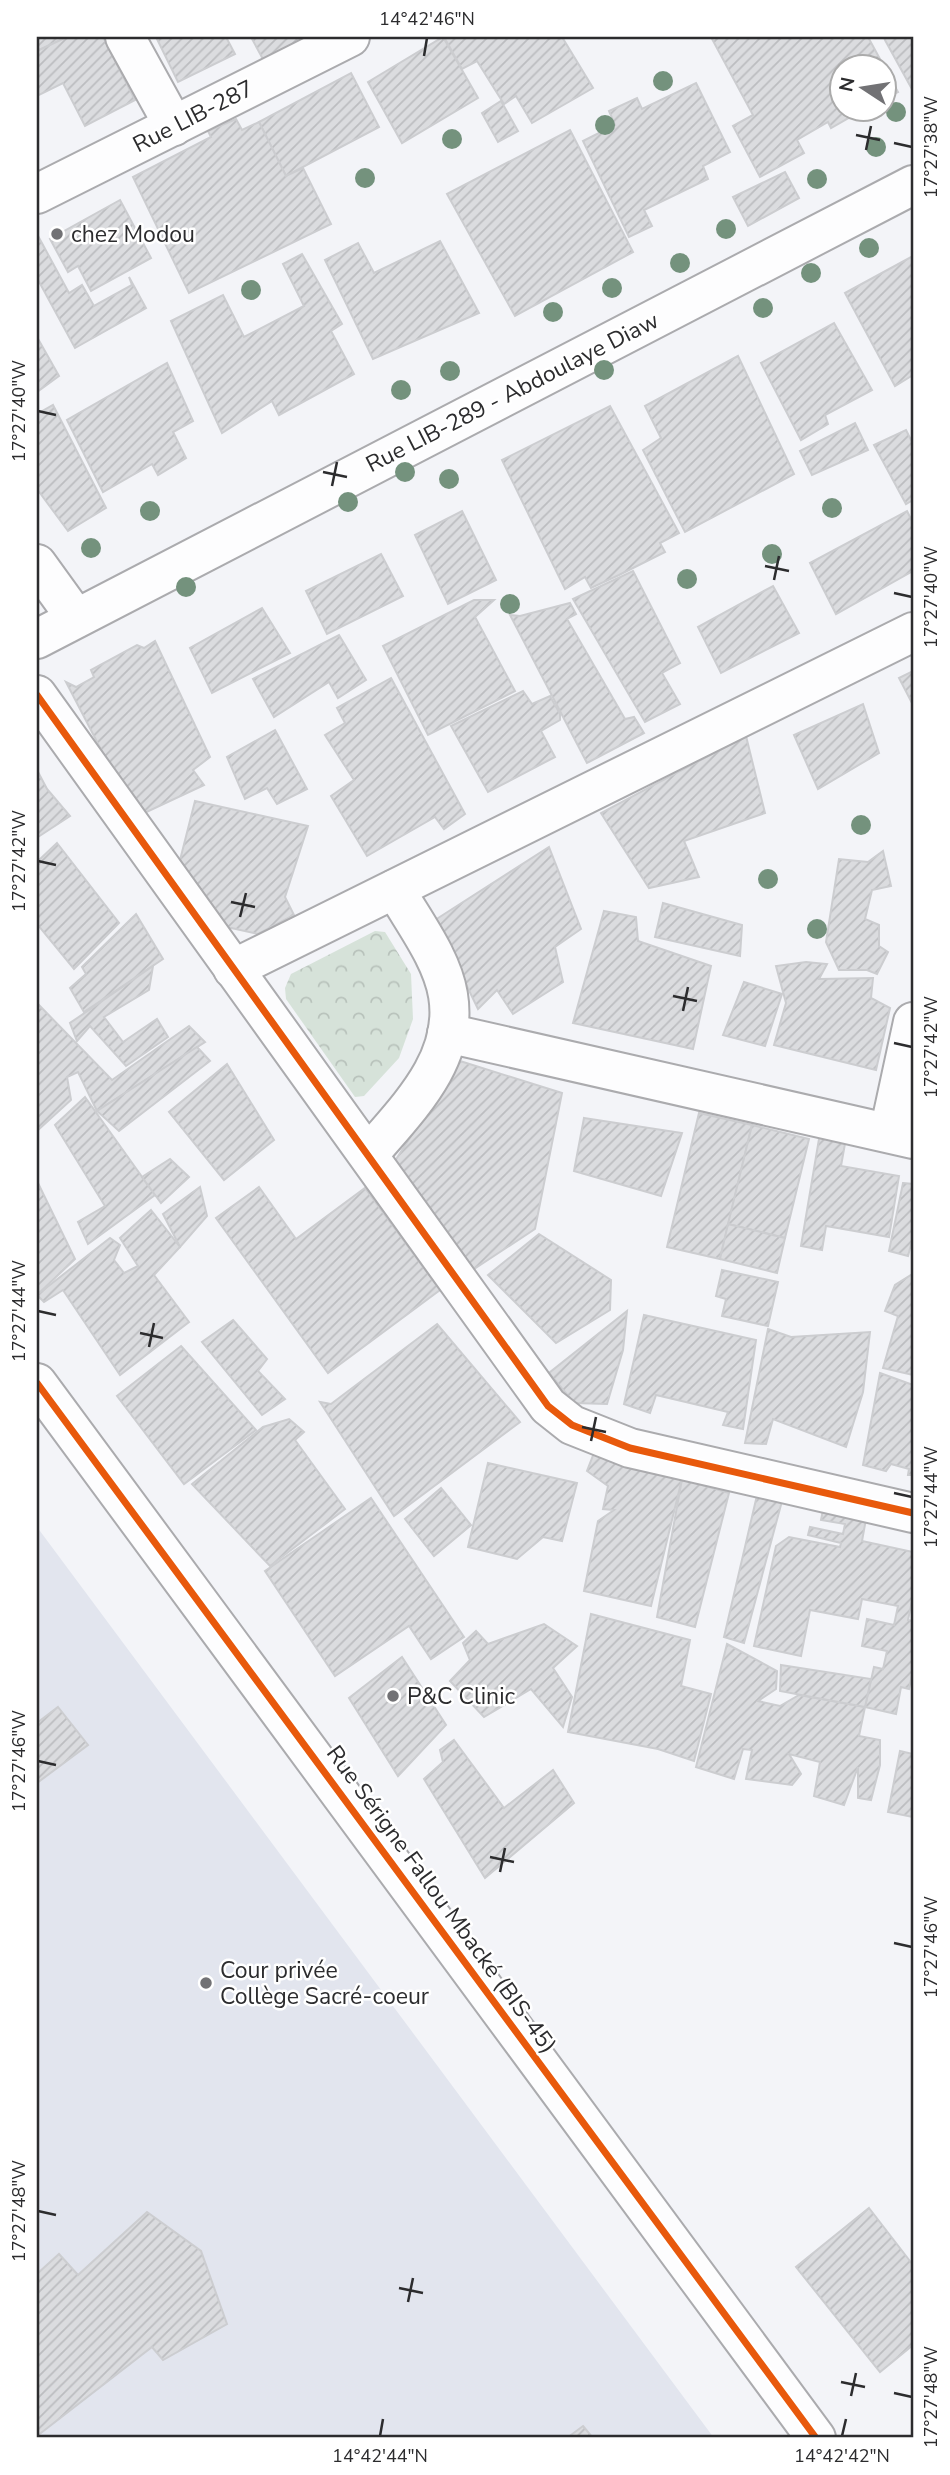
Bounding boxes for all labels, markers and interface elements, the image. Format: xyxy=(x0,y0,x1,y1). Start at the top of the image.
text: 14°42'46"N xyxy=(379,7,475,31)
north arrow xyxy=(828,52,898,122)
street label: Rue LIB-287 xyxy=(128,73,259,160)
text: N xyxy=(833,75,862,94)
text: 17°27'38"W xyxy=(919,96,943,198)
place label: chez Modou xyxy=(71,219,195,250)
marker: chez Modou xyxy=(49,226,65,242)
street label: Rue LIB-289 - Abdoulaye Diaw xyxy=(360,305,664,480)
text: 17°27'40"W xyxy=(7,360,31,462)
text: 17°27'40"W xyxy=(919,546,943,648)
text: 17°27'42"W xyxy=(7,810,31,912)
text: 17°27'42"W xyxy=(919,996,943,1098)
text: 17°27'44"W xyxy=(7,1260,31,1362)
text: 17°27'44"W xyxy=(919,1446,943,1548)
place label: P&C Clinic xyxy=(407,1681,516,1712)
marker: P&C Clinic xyxy=(385,1688,401,1704)
text: 17°27'46"W xyxy=(7,1710,31,1812)
street label: Rue Sérigne Fallou Mbacké (BIS-45) xyxy=(319,1739,564,2059)
text: 17°27'46"W xyxy=(919,1896,943,1998)
place label: Cour privée Collège Sacré-coeur xyxy=(220,1955,430,2012)
marker: Cour privée Collège Sacré-coeur xyxy=(198,1975,214,1991)
text: 17°27'48"W xyxy=(7,2160,31,2262)
text: 17°27'48"W xyxy=(919,2346,943,2448)
text: 14°42'44"N xyxy=(332,2444,428,2468)
text: 14°42'42"N xyxy=(794,2444,890,2468)

